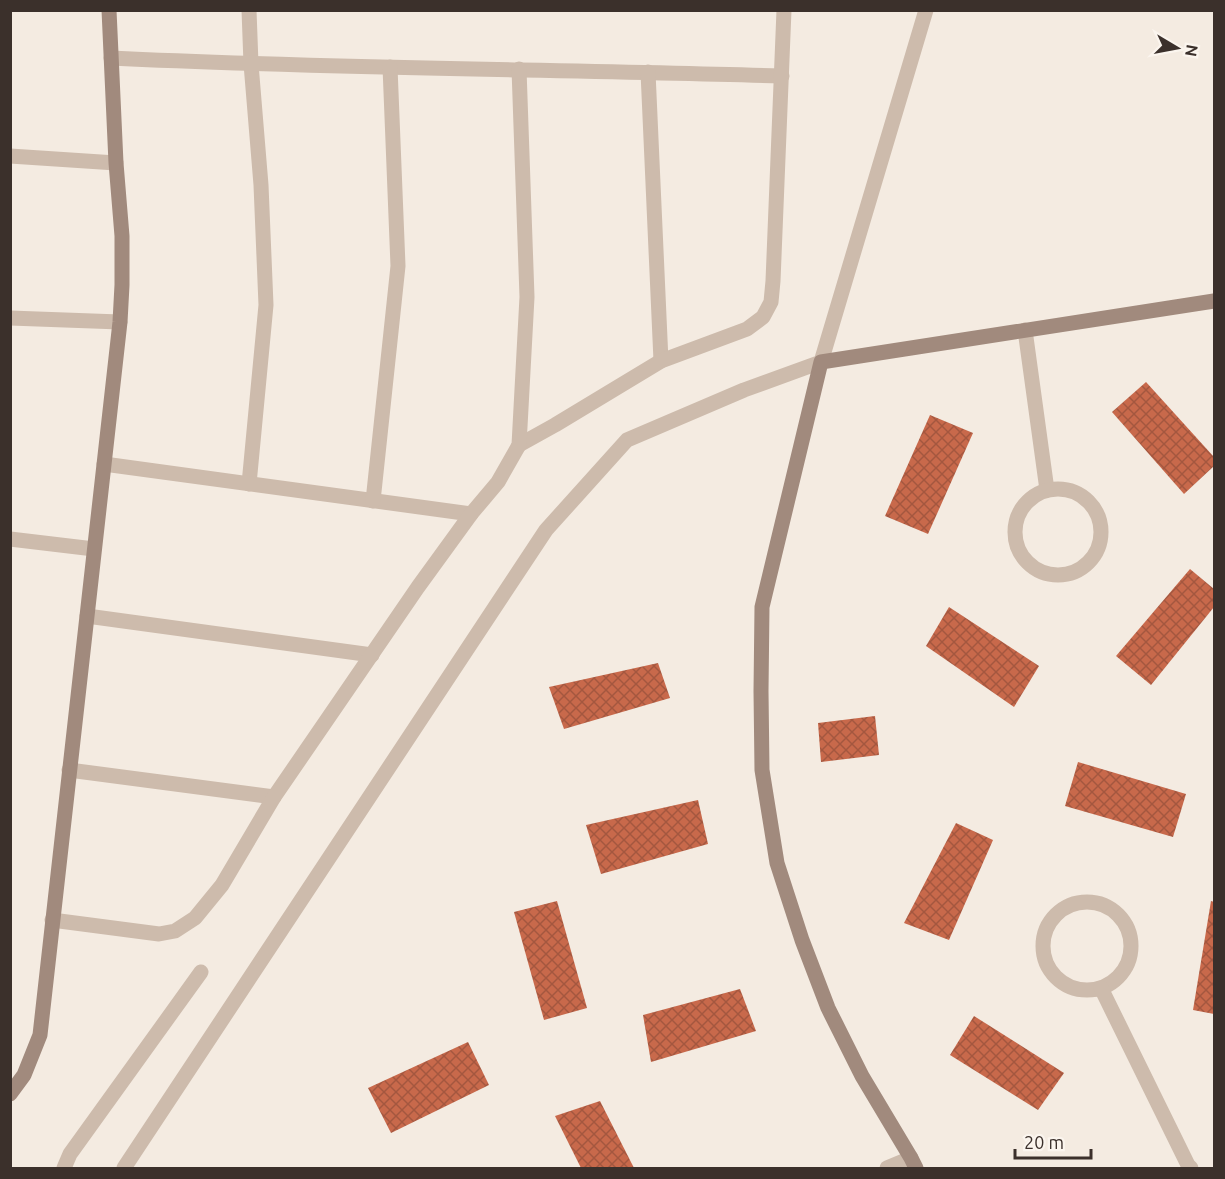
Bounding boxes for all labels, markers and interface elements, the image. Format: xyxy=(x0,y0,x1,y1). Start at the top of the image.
north arrow xyxy=(1147,18,1207,78)
text: N xyxy=(1182,43,1202,58)
scale bar xyxy=(1015,1122,1092,1160)
text: 20 m xyxy=(1024,1132,1064,1152)

